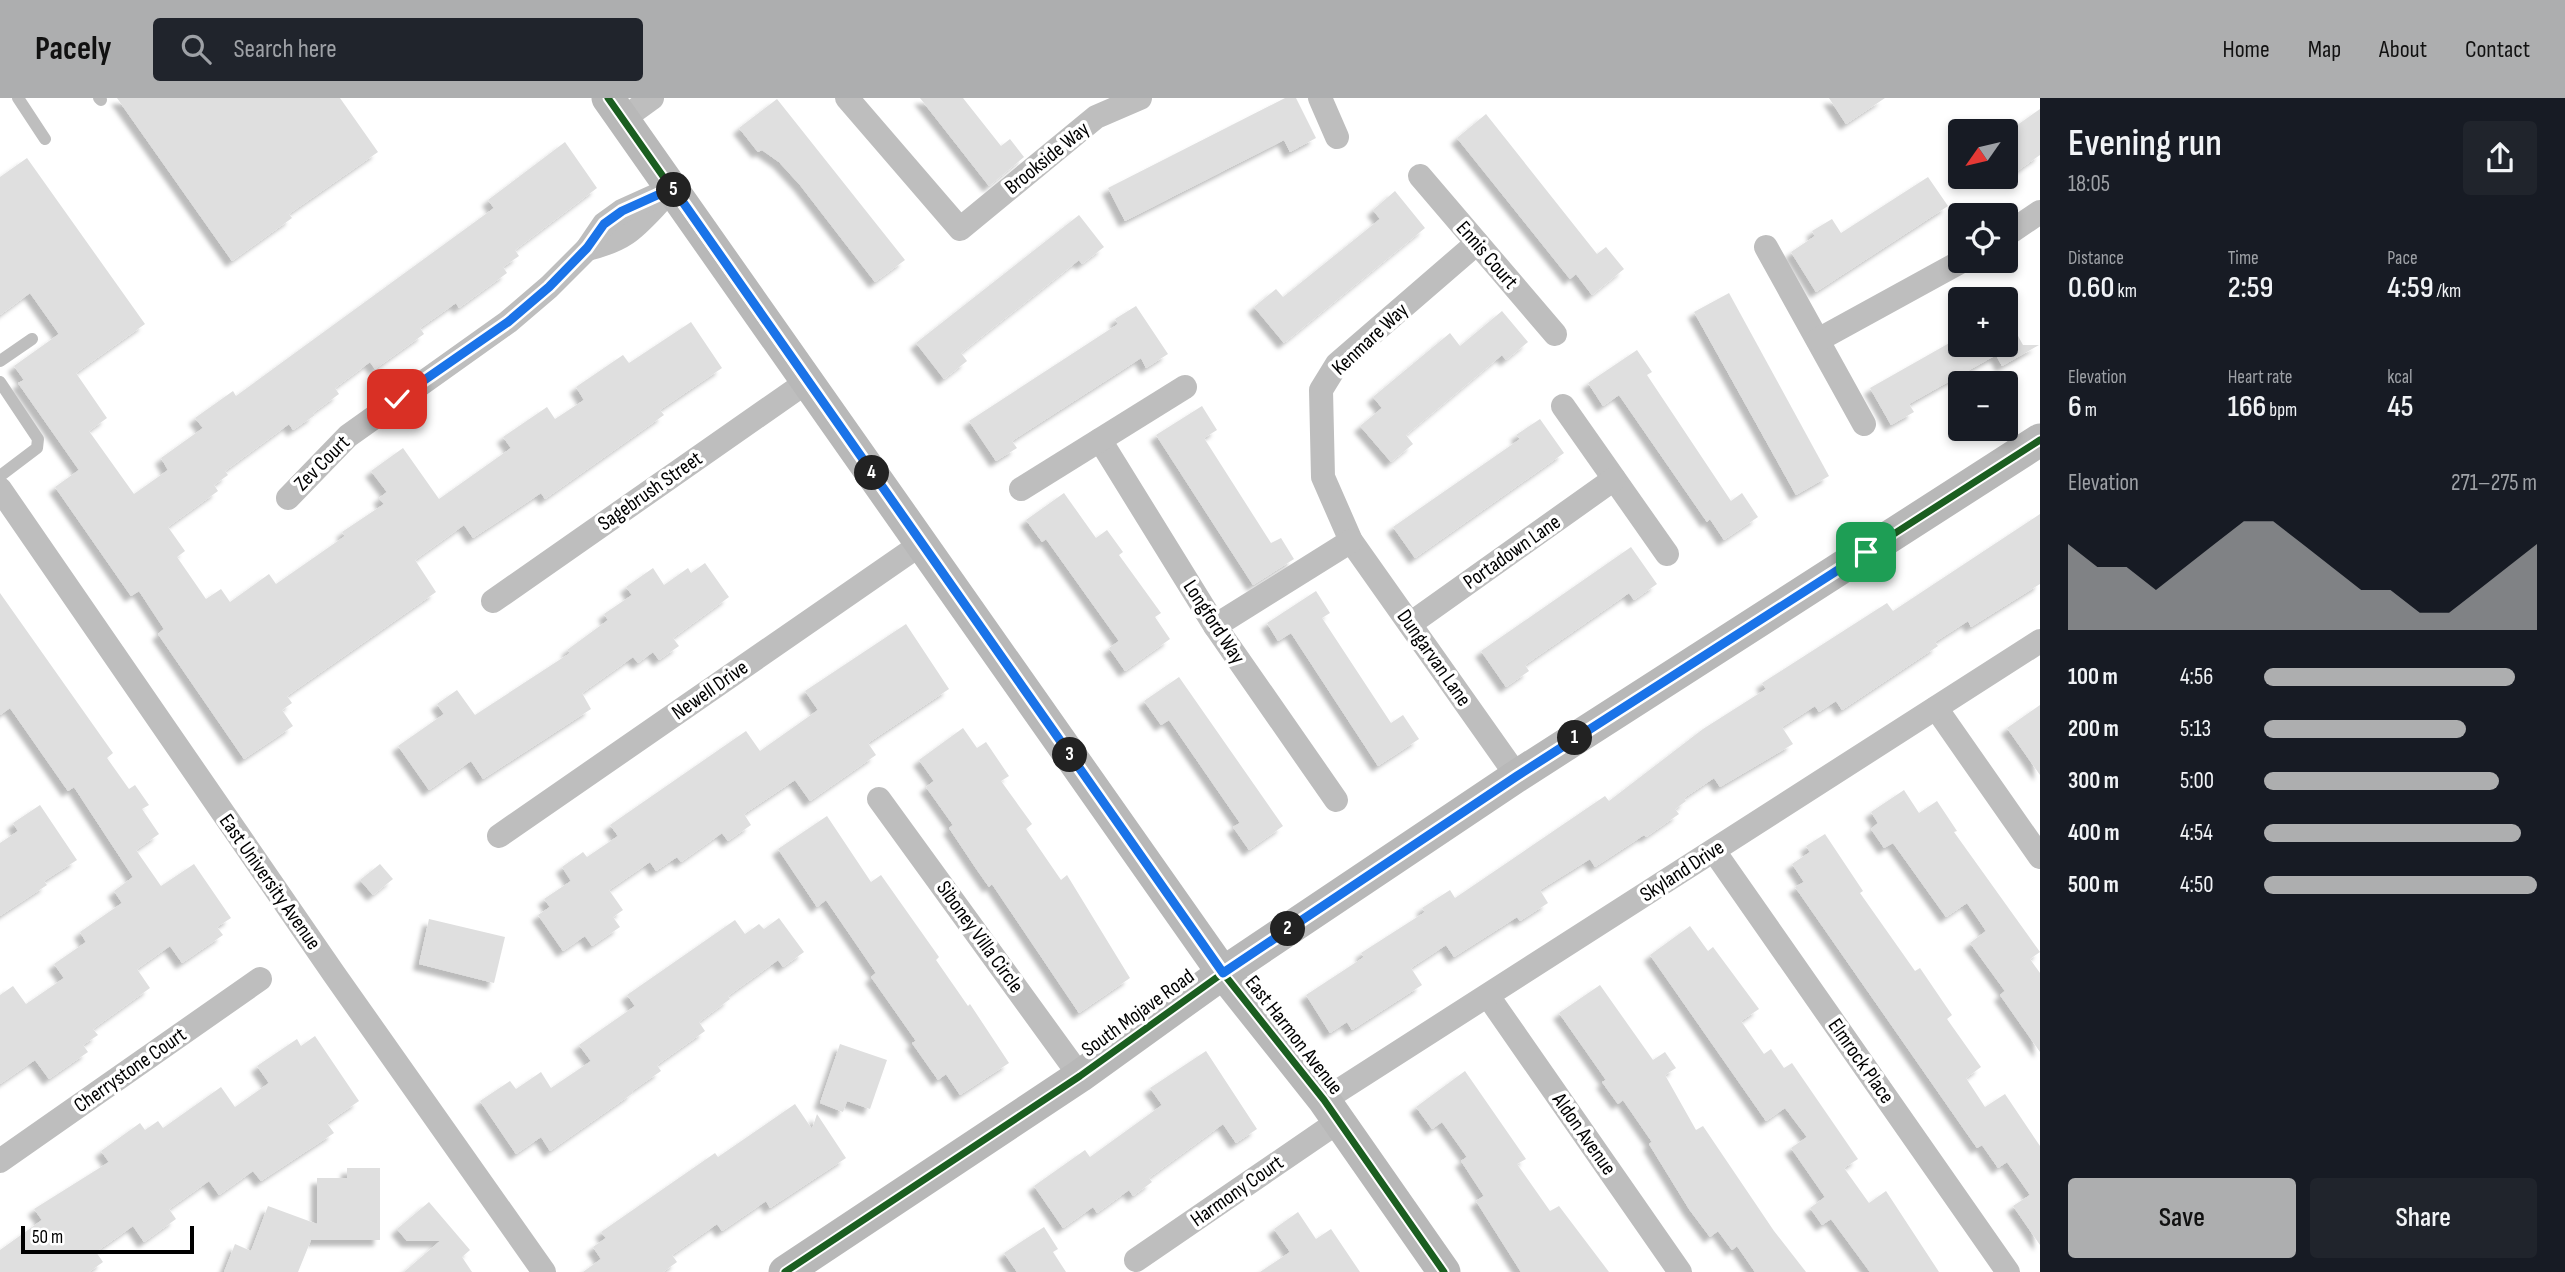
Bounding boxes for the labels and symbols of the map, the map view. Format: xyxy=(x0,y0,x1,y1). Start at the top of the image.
street label: Brookside Way xyxy=(1000,116,1094,200)
north arrow xyxy=(1948,119,2018,189)
pin: 5 xyxy=(656,172,692,208)
street label: Ennis Court xyxy=(1451,216,1523,294)
street label: Kenmare Way xyxy=(1327,298,1413,380)
pin xyxy=(367,369,427,429)
street label: Zev Court xyxy=(289,430,355,496)
street label: Sagebrush Street xyxy=(593,446,707,536)
pin: 4 xyxy=(854,456,890,490)
street label: Portadown Lane xyxy=(1459,509,1565,595)
pin xyxy=(1836,522,1896,582)
street label: Longford Way xyxy=(1178,575,1250,669)
street label: Dungarvan Lane xyxy=(1392,605,1476,711)
street label: Newell Drive xyxy=(667,655,753,725)
pin: 1 xyxy=(1558,720,1592,756)
pin: 3 xyxy=(1052,738,1088,772)
street label: East University Avenue xyxy=(214,809,326,955)
street label: Skyland Drive xyxy=(1635,835,1729,907)
street label: Siboney Villa Circle xyxy=(931,876,1029,998)
pin: 2 xyxy=(1270,912,1306,946)
street label: South Mojave Road xyxy=(1077,964,1199,1062)
street label: East Harmon Avenue xyxy=(1240,970,1348,1100)
street label: Elmrock Place xyxy=(1823,1014,1899,1108)
street label: Cherrystone Court xyxy=(69,1022,191,1118)
street label: Aldon Avenue xyxy=(1546,1087,1621,1180)
street label: Harmony Court xyxy=(1186,1150,1288,1232)
scale bar xyxy=(21,1223,194,1255)

